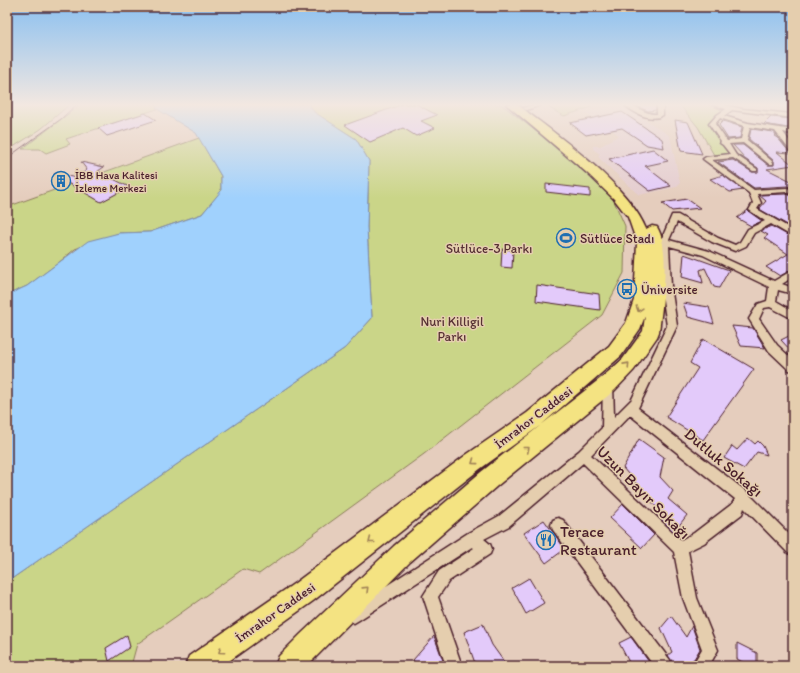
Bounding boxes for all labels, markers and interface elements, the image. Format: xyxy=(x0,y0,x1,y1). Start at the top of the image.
place label: İBB Hava Kalitesi İzleme Merkezi xyxy=(75,169,158,195)
building icon: İBB Hava Kalitesi İzleme Merkezi xyxy=(50,170,72,192)
sports icon: Sütlüce Stadı xyxy=(555,227,577,249)
place label: Sütlüce Stadı xyxy=(580,231,654,246)
park label: Sütlüce-3 Parkı xyxy=(446,241,532,256)
bus stop icon: Üniversite xyxy=(616,278,638,300)
place label: Üniversite xyxy=(641,281,698,297)
one-way arrow xyxy=(635,306,644,313)
park label: Nuri Killigil Parkı xyxy=(420,314,484,344)
one-way arrow xyxy=(622,363,629,370)
street label: İmrahor Caddesi xyxy=(491,383,575,452)
street label: Dutluk Sokağı xyxy=(681,424,767,501)
street label: Uzun Bayır Sokağı xyxy=(593,442,694,543)
one-way arrow xyxy=(523,446,530,453)
one-way arrow xyxy=(471,457,478,464)
place label: Terace Restaurant xyxy=(560,522,637,559)
restaurant icon: Terace Restaurant xyxy=(535,529,557,551)
one-way arrow xyxy=(368,536,375,543)
street label: İmrahor Caddesi xyxy=(233,579,318,645)
one-way arrow xyxy=(361,586,369,594)
one-way arrow xyxy=(218,646,225,654)

